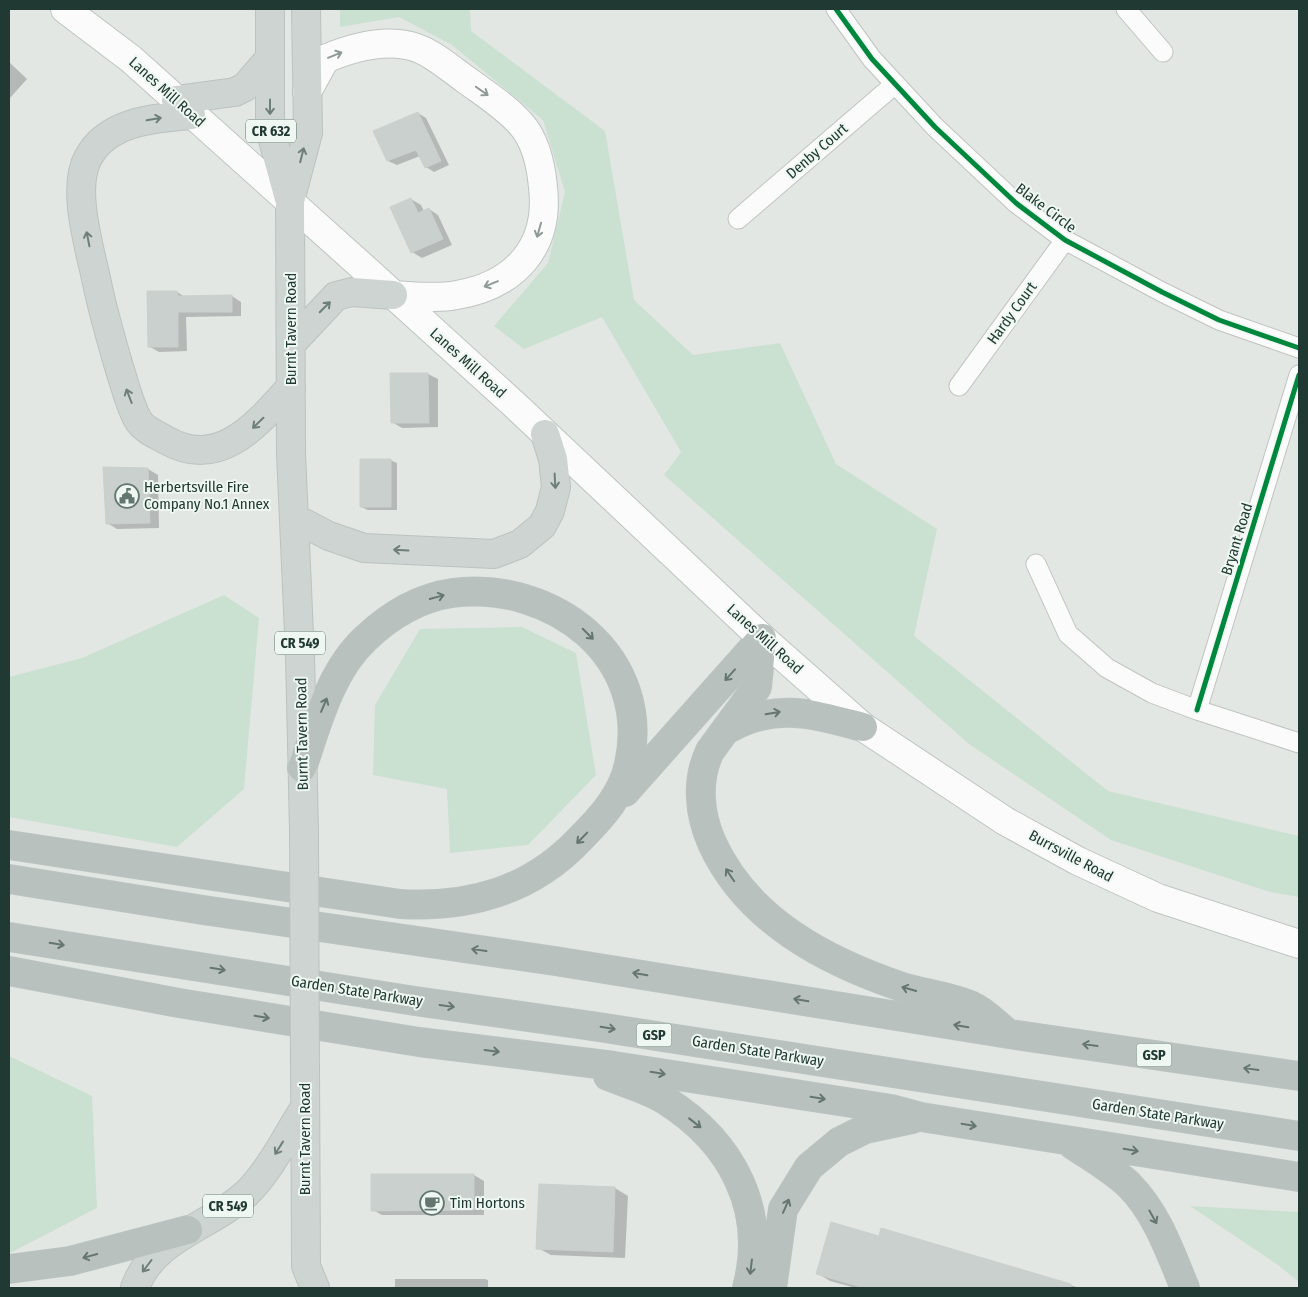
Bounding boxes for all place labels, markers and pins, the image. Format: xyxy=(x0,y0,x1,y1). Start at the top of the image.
place label: Herbertsville Fire Company No.1 Annex xyxy=(144,478,270,513)
public building icon: Herbertsville Fire Company No.1 Annex xyxy=(114,483,140,509)
cafe icon: Tim Hortons xyxy=(419,1190,445,1216)
place label: Tim Hortons xyxy=(450,1194,525,1212)

